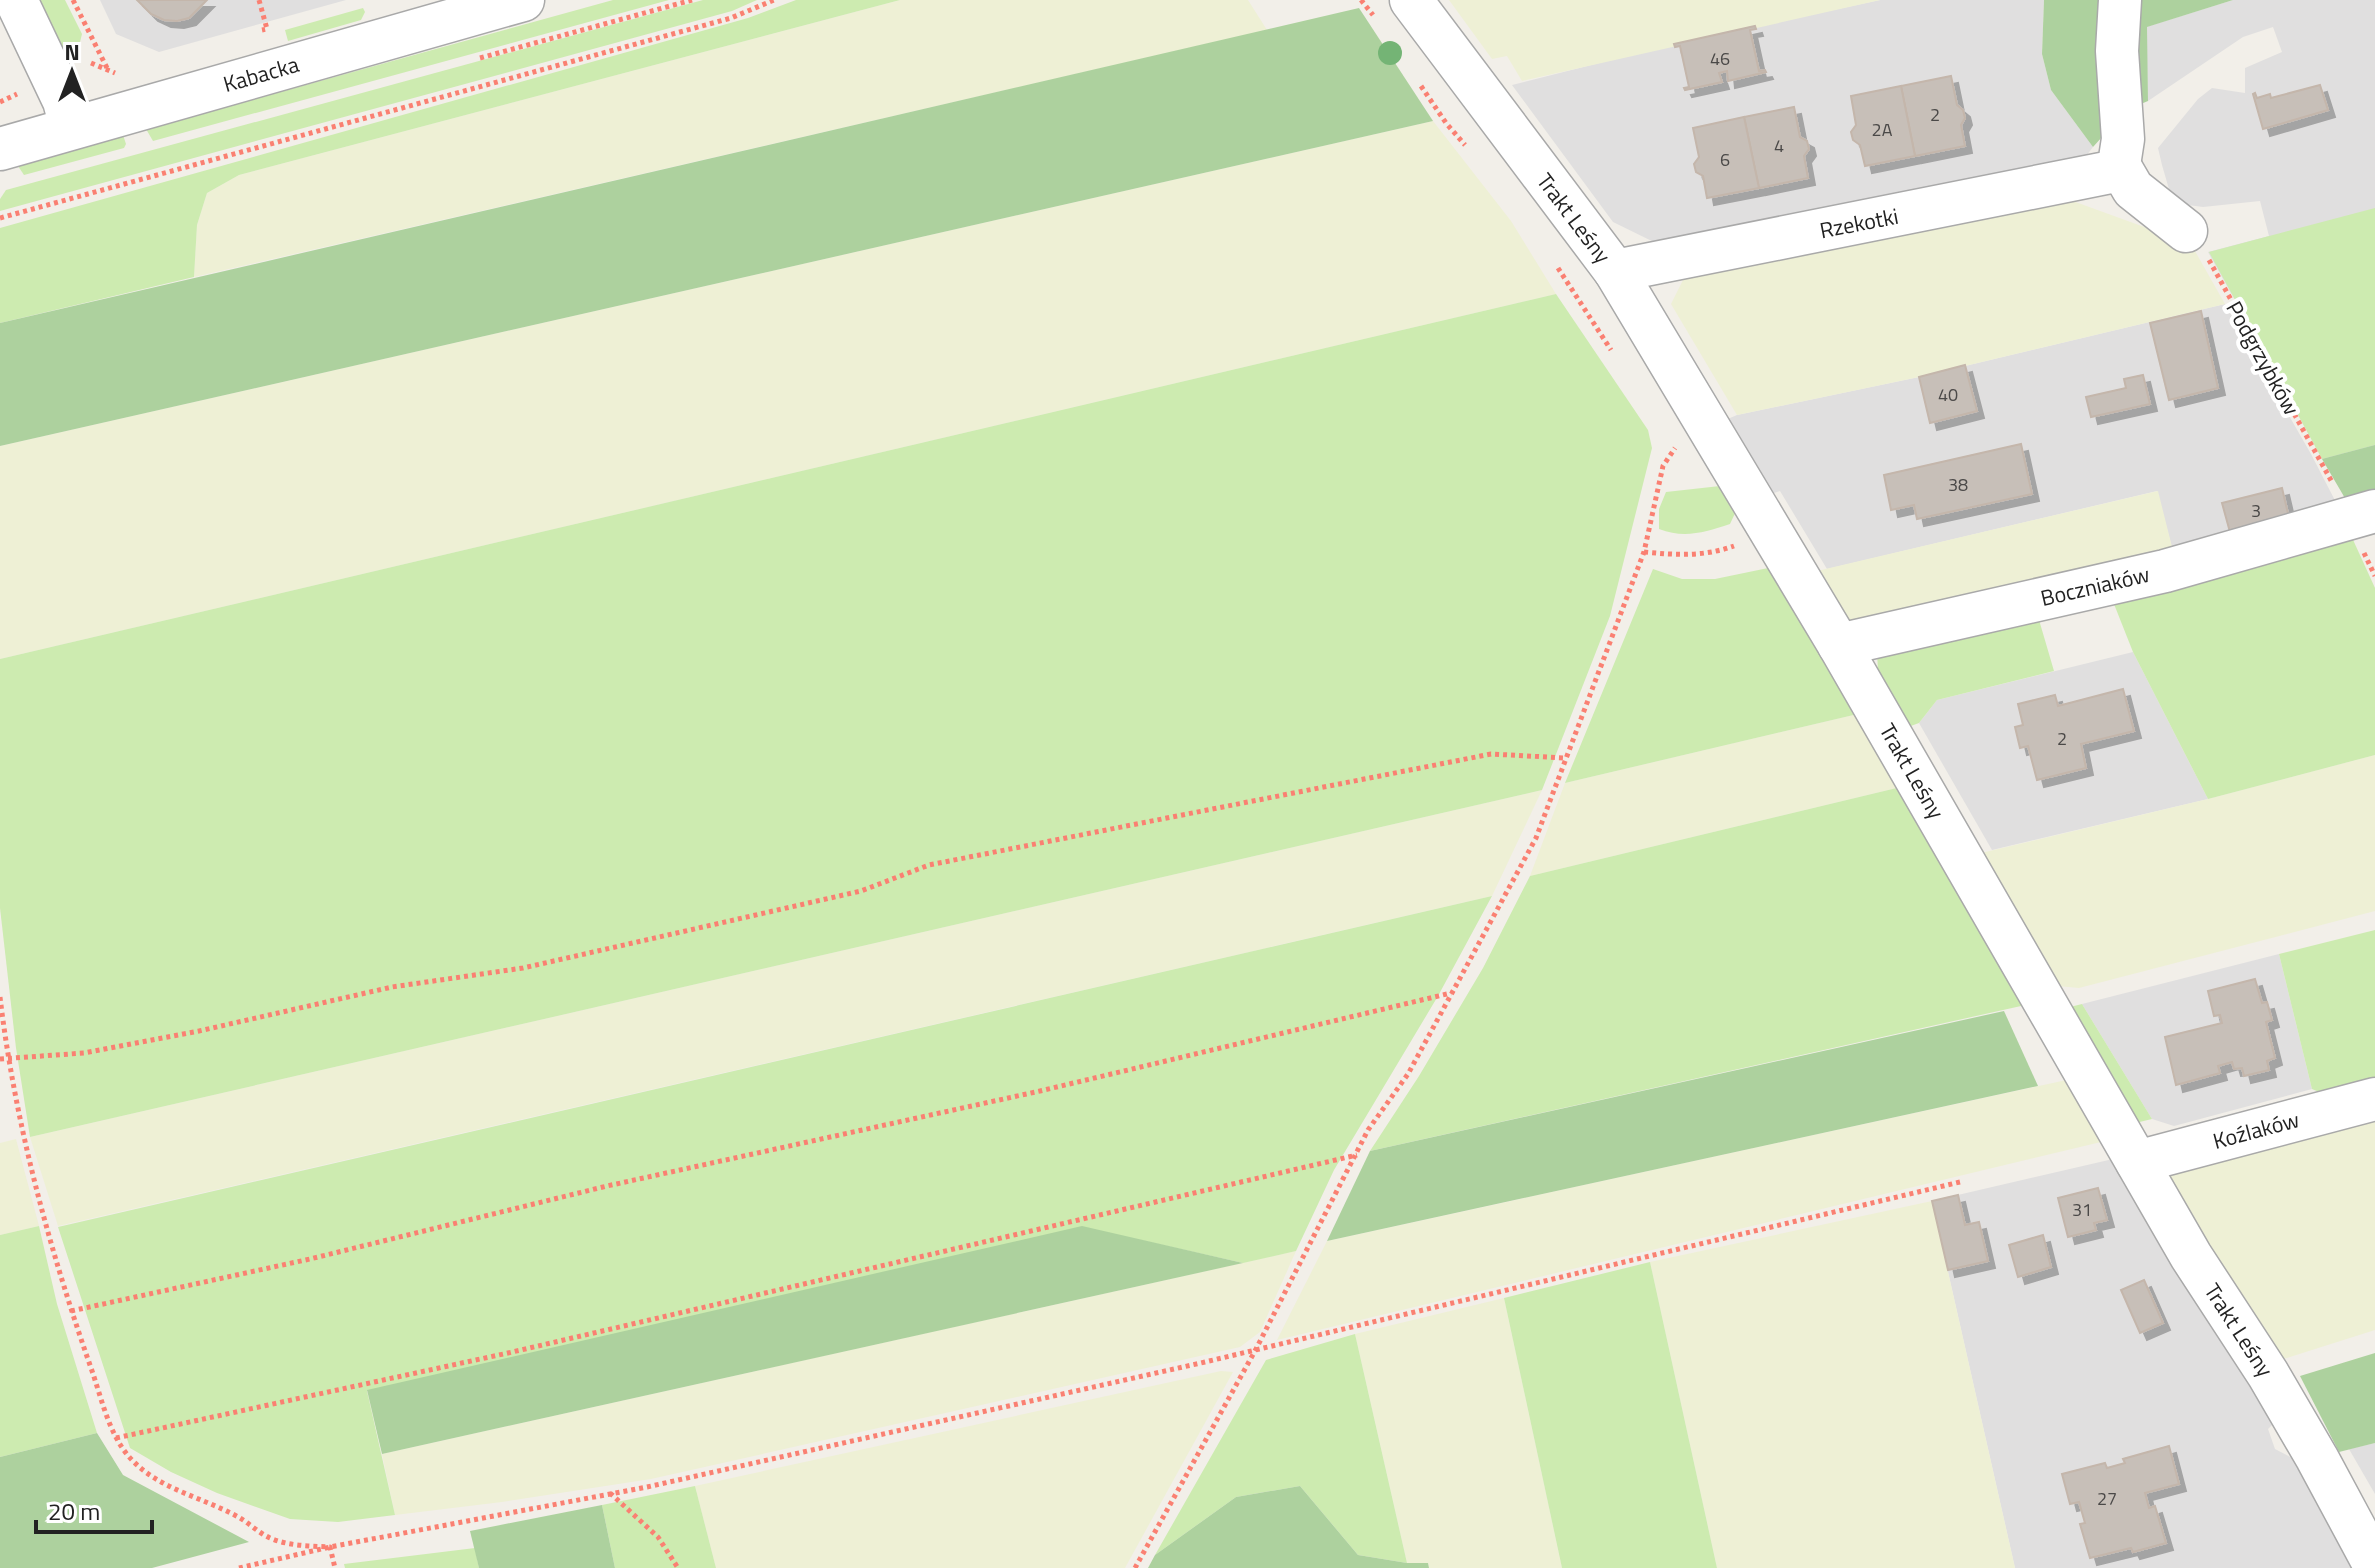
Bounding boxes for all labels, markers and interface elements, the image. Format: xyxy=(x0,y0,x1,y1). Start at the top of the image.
north arrow xyxy=(32,32,112,112)
text: N xyxy=(64,35,80,69)
house number: 46 xyxy=(1710,45,1730,72)
street label: Kabacka xyxy=(219,47,303,101)
house number: 2 xyxy=(1930,101,1940,128)
house number: 2A xyxy=(1872,116,1893,143)
house number: 4 xyxy=(1774,132,1784,159)
house number: 6 xyxy=(1720,146,1730,173)
street label: Trakt Leśny xyxy=(1529,166,1620,271)
street label: Rzekotki xyxy=(1817,199,1901,247)
street label: Podgrzybków xyxy=(2218,295,2308,421)
house number: 40 xyxy=(1938,381,1958,408)
house number: 38 xyxy=(1948,471,1968,498)
house number: 3 xyxy=(2251,497,2261,524)
street label: Boczniaków xyxy=(2037,557,2153,615)
street label: Trakt Leśny xyxy=(1871,717,1953,825)
house number: 2 xyxy=(2057,725,2067,752)
street label: Koźlaków xyxy=(2209,1102,2303,1158)
house number: 31 xyxy=(2072,1196,2092,1223)
street label: Trakt Leśny xyxy=(2196,1277,2282,1384)
scale bar xyxy=(36,1484,152,1534)
house number: 27 xyxy=(2097,1485,2117,1512)
text: 20 m xyxy=(48,1493,100,1529)

